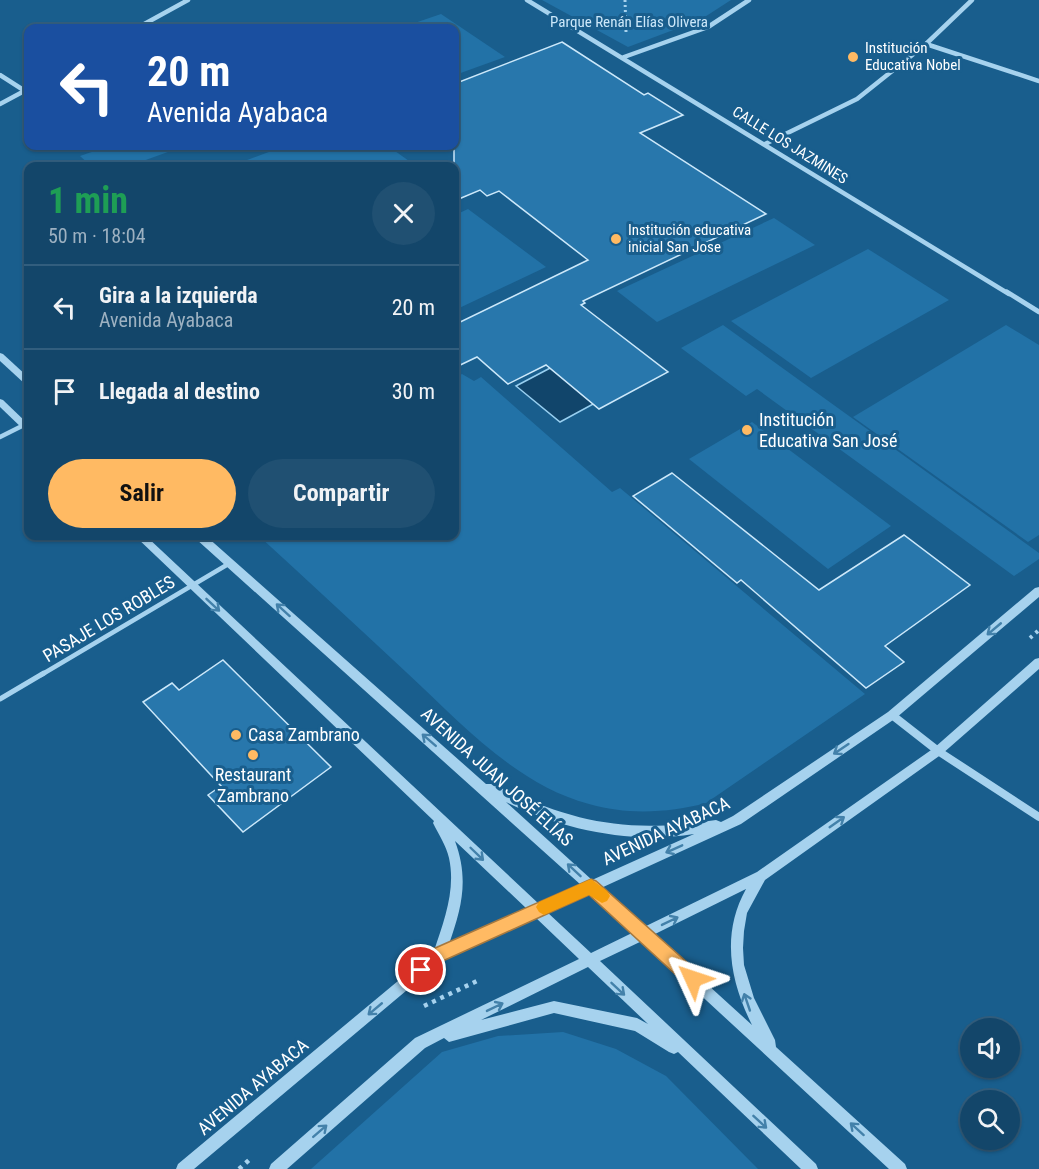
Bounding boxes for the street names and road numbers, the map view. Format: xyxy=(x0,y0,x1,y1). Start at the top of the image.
street label: CALLE LOS JAZMINES xyxy=(729,102,851,188)
street label: PASAJE LOS ROBLES xyxy=(39,571,178,666)
street label: AVENIDA JUAN JOSÉ ELÍAS xyxy=(417,703,578,850)
street label: AVENIDA AYABACA xyxy=(599,792,733,869)
street label: AVENIDA AYABACA xyxy=(193,1034,313,1139)

